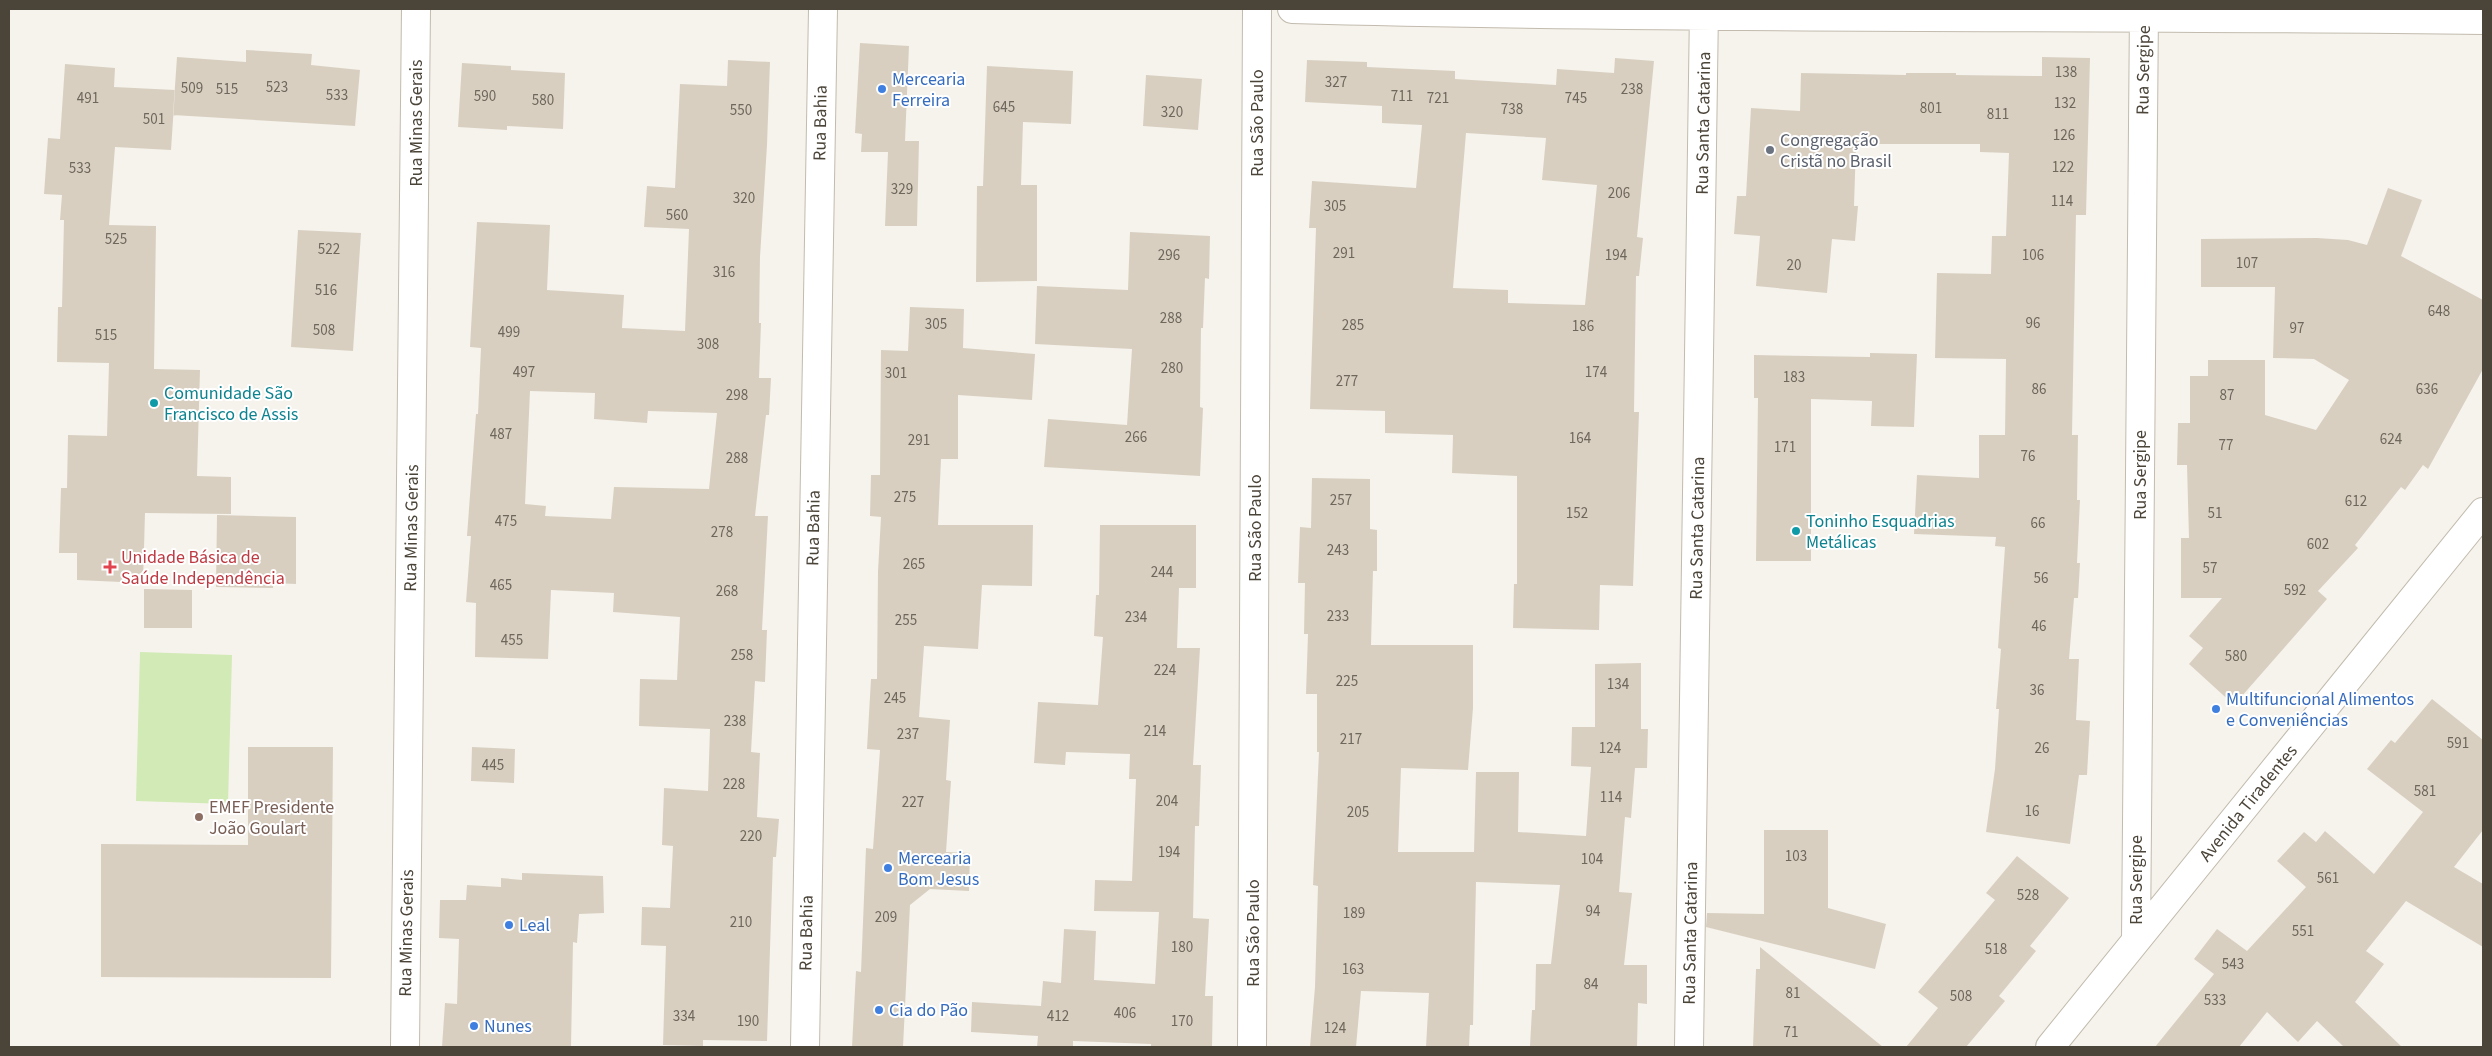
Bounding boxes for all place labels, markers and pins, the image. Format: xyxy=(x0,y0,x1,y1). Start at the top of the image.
place label: Mercearia Ferreira xyxy=(892,67,965,113)
marker: Mercearia Ferreira xyxy=(876,83,888,95)
place label: Congregação Cristã no Brasil xyxy=(1780,128,1892,174)
marker: Congregação Cristã no Brasil xyxy=(1764,144,1776,156)
place label: Comunidade São Francisco de Assis xyxy=(164,381,298,427)
marker: Comunidade São Francisco de Assis xyxy=(148,397,160,409)
place label: Toninho Esquadrias Metálicas xyxy=(1806,509,1955,555)
marker: Toninho Esquadrias Metálicas xyxy=(1790,525,1802,537)
place label: Unidade Básica de Saúde Independência xyxy=(121,545,285,591)
marker: Unidade Básica de Saúde Independência xyxy=(103,560,117,574)
place label: Multifuncional Alimentos e Conveniências xyxy=(2226,687,2414,733)
marker: Multifuncional Alimentos e Conveniências xyxy=(2210,703,2222,715)
place label: EMEF Presidente João Goulart xyxy=(209,795,334,841)
marker: EMEF Presidente João Goulart xyxy=(193,811,205,823)
place label: Mercearia Bom Jesus xyxy=(898,846,979,892)
marker: Mercearia Bom Jesus xyxy=(882,862,894,874)
place label: Leal xyxy=(519,913,550,938)
marker: Leal xyxy=(503,919,515,931)
place label: Cia do Pão xyxy=(889,998,968,1023)
marker: Cia do Pão xyxy=(873,1004,885,1016)
place label: Nunes xyxy=(484,1014,532,1039)
marker: Nunes xyxy=(468,1020,480,1032)

